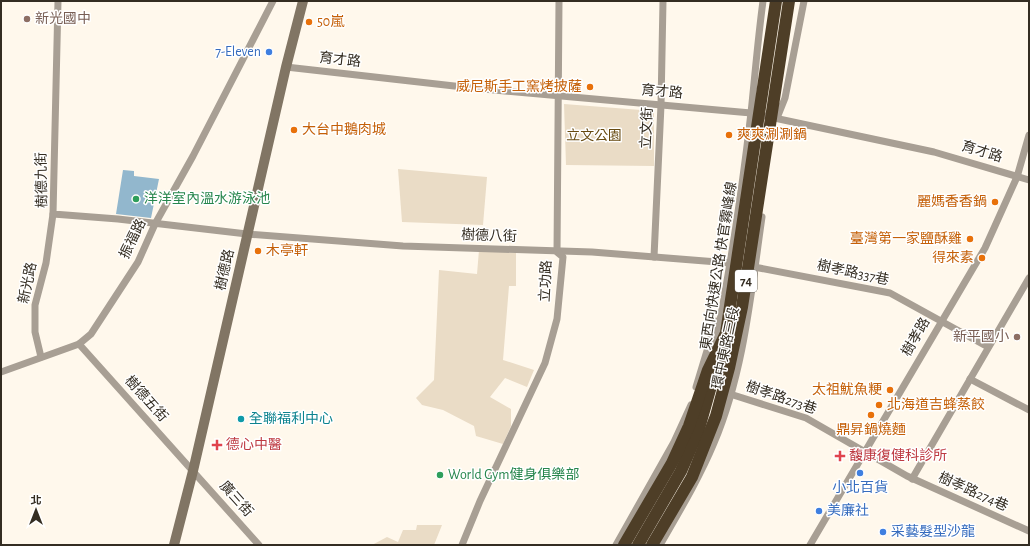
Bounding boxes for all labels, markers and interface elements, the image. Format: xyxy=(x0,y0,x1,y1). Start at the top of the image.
place label: 新光國中 xyxy=(35,11,91,26)
marker: 新光國中 xyxy=(22,14,32,24)
place label: 50嵐 xyxy=(317,14,345,29)
marker: 50嵐 xyxy=(304,17,314,27)
place label: 7-Eleven xyxy=(215,45,261,59)
marker: 7-Eleven xyxy=(264,47,274,57)
street label: 育才路 xyxy=(318,50,362,69)
place label: 威尼斯手工窯烤披薩 xyxy=(456,78,582,94)
marker: 威尼斯手工窯烤披薩 xyxy=(585,82,595,92)
street label: 育才路 xyxy=(640,82,684,101)
street label: 立文街 xyxy=(638,107,655,149)
place label: 大台中鵝肉城 xyxy=(302,121,386,137)
marker: 大台中鵝肉城 xyxy=(289,125,299,135)
place label: 爽爽涮涮鍋 xyxy=(737,127,807,142)
park label: 立文公園 xyxy=(566,128,622,143)
marker: 爽爽涮涮鍋 xyxy=(724,130,734,140)
street label: 育才路 xyxy=(960,138,1004,165)
street label: 樹德九街 xyxy=(33,152,49,208)
street label: 東西向快速公路 快官霧峰線 xyxy=(697,180,739,351)
place label: 洋洋室內溫水游泳池 xyxy=(144,190,270,206)
place label: 麗媽香香鍋 xyxy=(917,193,987,209)
marker: 洋洋室內溫水游泳池 xyxy=(131,194,141,204)
marker: 麗媽香香鍋 xyxy=(990,197,1000,207)
street label: 振福路 xyxy=(117,217,148,261)
street label: 樹德八街 xyxy=(461,226,517,244)
place label: 臺灣第一家鹽酥雞 xyxy=(850,230,962,246)
marker: 臺灣第一家鹽酥雞 xyxy=(965,234,975,244)
place label: 木亭軒 xyxy=(266,243,308,258)
marker: 木亭軒 xyxy=(253,246,263,256)
street label: 樹德路 xyxy=(212,248,237,292)
place label: 得來素 xyxy=(932,250,974,265)
marker: 得來素 xyxy=(977,253,987,263)
street label: 樹孝路337巷 xyxy=(816,257,891,287)
street label: 立功路 xyxy=(537,260,554,302)
street label: 新光路 xyxy=(16,261,39,305)
road number: 74 xyxy=(735,270,757,292)
street label: 環中東路三段 xyxy=(709,305,742,391)
street label: 樹孝路 xyxy=(898,314,933,359)
place label: 新平國小 xyxy=(953,329,1009,344)
marker: 新平國小 xyxy=(1012,332,1022,342)
street label: 樹德五街 xyxy=(122,372,171,424)
street label: 樹孝路273巷 xyxy=(744,377,819,417)
place label: 太祖魷魚粳 xyxy=(812,382,882,397)
marker: 太祖魷魚粳 xyxy=(885,385,895,395)
place label: 北海道吉蜂蒸餃 xyxy=(887,396,985,412)
marker: 北海道吉蜂蒸餃 xyxy=(874,400,884,410)
marker: 鼎昇鍋燒麵 xyxy=(866,410,876,420)
place label: 全聯福利中心 xyxy=(249,411,333,426)
marker: 全聯福利中心 xyxy=(236,414,246,424)
place label: 鼎昇鍋燒麵 xyxy=(836,422,906,437)
place label: 德心中醫 xyxy=(226,436,282,452)
marker: 德心中醫 xyxy=(211,439,223,451)
place label: 馥康復健科診所 xyxy=(849,447,947,463)
marker: 馥康復健科診所 xyxy=(834,450,846,462)
place label: World Gym健身俱樂部 xyxy=(448,466,579,482)
marker: 小北百貨 xyxy=(855,468,865,478)
street label: 樹孝路274巷 xyxy=(936,469,1011,514)
marker: World Gym健身俱樂部 xyxy=(435,470,445,480)
street label: 廣三街 xyxy=(217,478,256,519)
place label: 小北百貨 xyxy=(832,479,888,495)
north arrow xyxy=(16,490,56,530)
text: 北 xyxy=(31,495,42,506)
place label: 美廉社 xyxy=(827,502,869,518)
marker: 美廉社 xyxy=(814,506,824,516)
place label: 采藝髮型沙龍 xyxy=(891,523,975,539)
marker: 采藝髮型沙龍 xyxy=(878,527,888,537)

